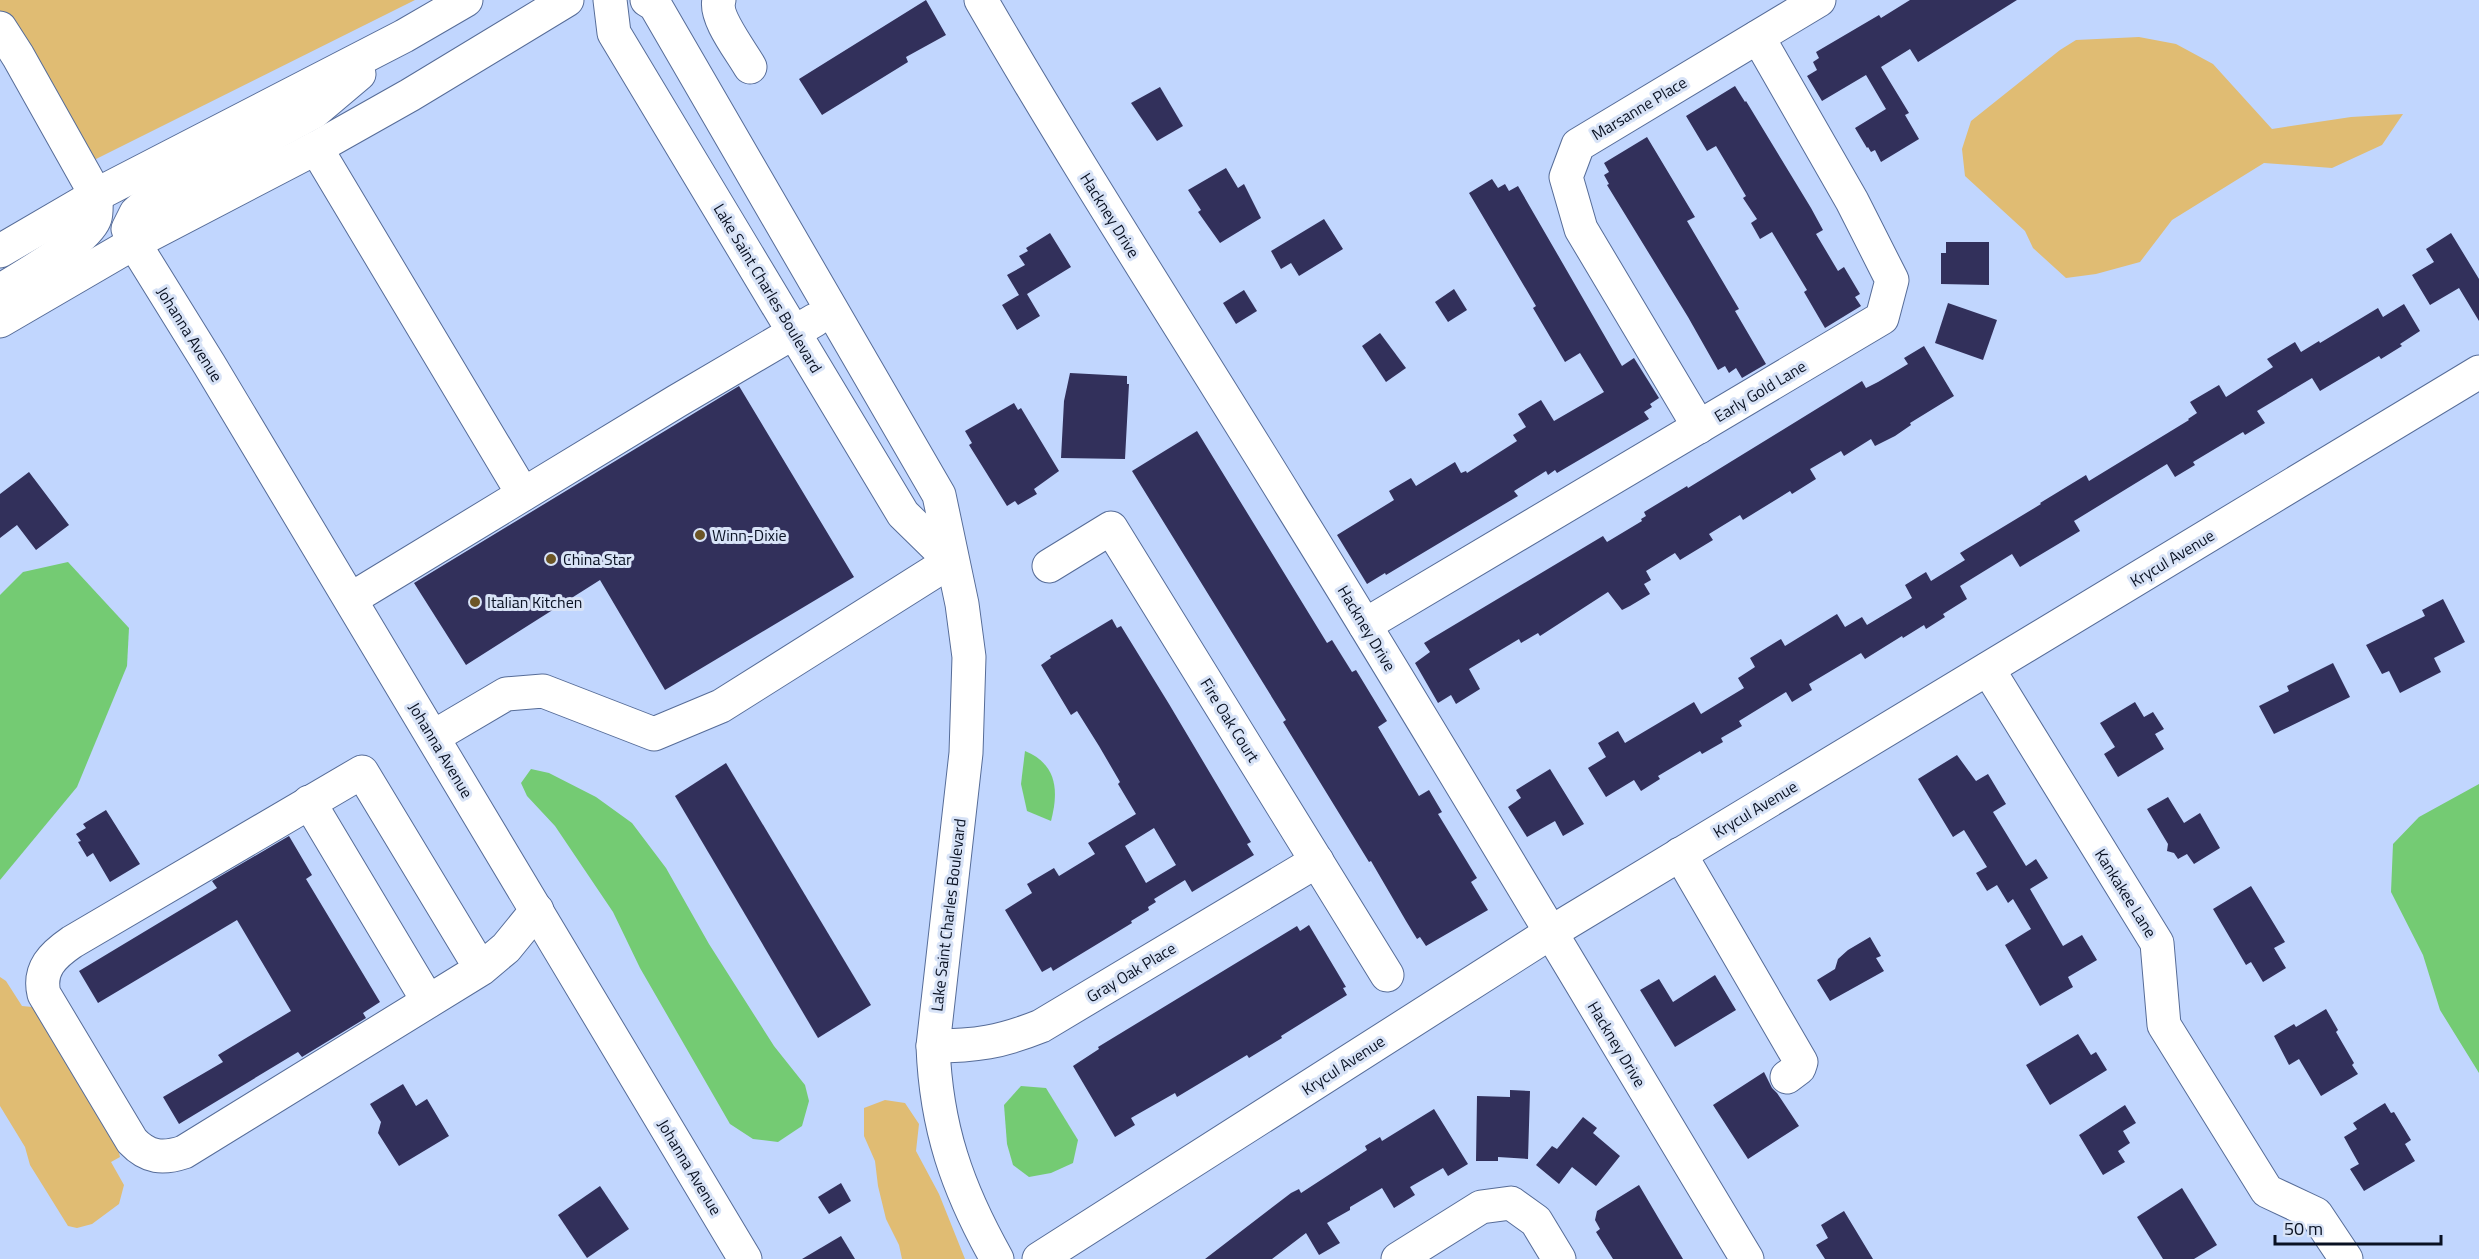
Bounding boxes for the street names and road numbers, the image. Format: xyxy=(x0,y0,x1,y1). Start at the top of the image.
street label: Marsanne Place xyxy=(1587,70,1691,146)
street label: Hackney Drive xyxy=(1074,168,1146,262)
street label: Lake Saint Charles Boulevard xyxy=(708,199,828,377)
street label: Johanna Avenue xyxy=(151,282,229,386)
street label: Early Gold Lane xyxy=(1709,354,1811,428)
street label: Krycul Avenue xyxy=(2125,523,2219,593)
street label: Hackney Drive xyxy=(1332,581,1402,675)
street label: Fire Oak Court xyxy=(1195,673,1266,767)
street label: Johanna Avenue xyxy=(403,697,479,803)
street label: Krycul Avenue xyxy=(1708,774,1802,844)
street label: Lake Saint Charles Boulevard xyxy=(924,817,972,1013)
street label: Kankakee Lane xyxy=(2089,844,2163,942)
street label: Gray Oak Place xyxy=(1082,936,1180,1008)
street label: Hackney Drive xyxy=(1582,997,1652,1091)
street label: Krycul Avenue xyxy=(1297,1029,1389,1101)
street label: Johanna Avenue xyxy=(652,1114,728,1220)

